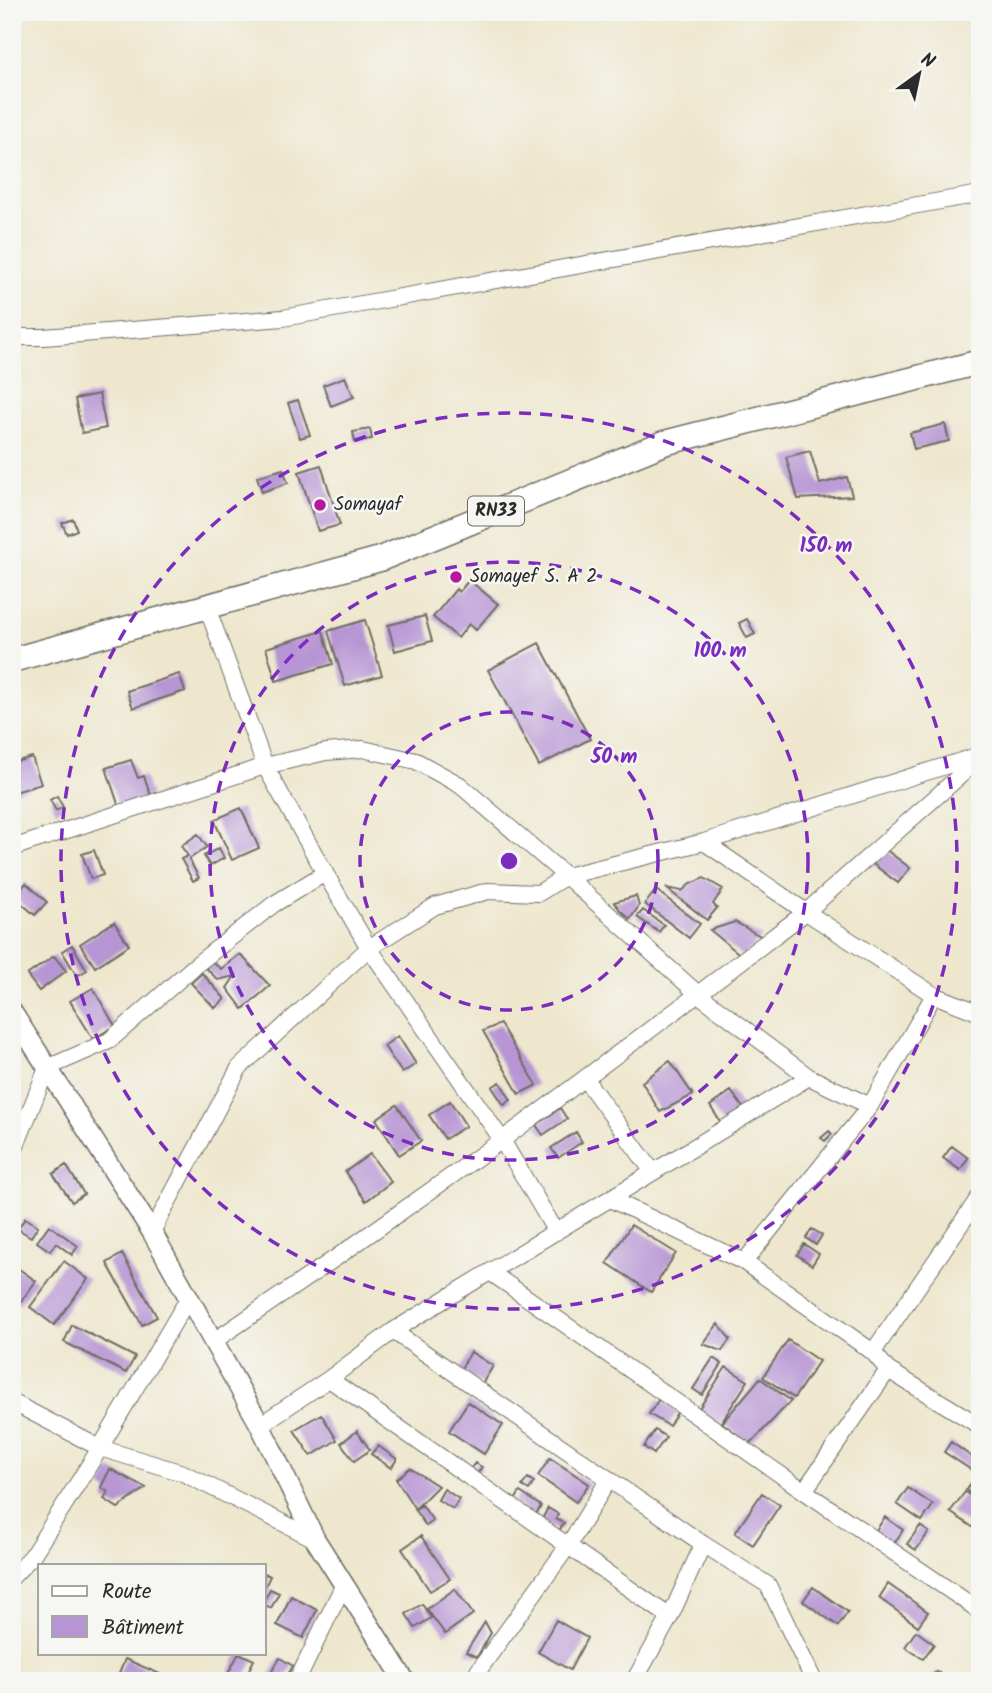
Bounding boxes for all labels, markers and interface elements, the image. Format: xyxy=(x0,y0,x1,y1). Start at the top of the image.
north arrow xyxy=(884,38,954,108)
text: N xyxy=(914,46,940,77)
place label: Somayaf xyxy=(334,490,404,520)
road number: RN33 xyxy=(468,496,524,526)
marker: Somayaf xyxy=(312,497,328,513)
text: 150 m xyxy=(799,530,853,563)
place label: Somayef S. A 2 xyxy=(470,562,597,592)
marker: Somayef S. A 2 xyxy=(448,569,464,585)
text: 100 m xyxy=(693,635,747,668)
text: 50 m xyxy=(590,741,637,774)
centre of rings xyxy=(497,849,521,873)
legend xyxy=(38,1564,266,1654)
text: Route xyxy=(102,1576,152,1609)
text: Bâtiment xyxy=(102,1612,185,1645)

